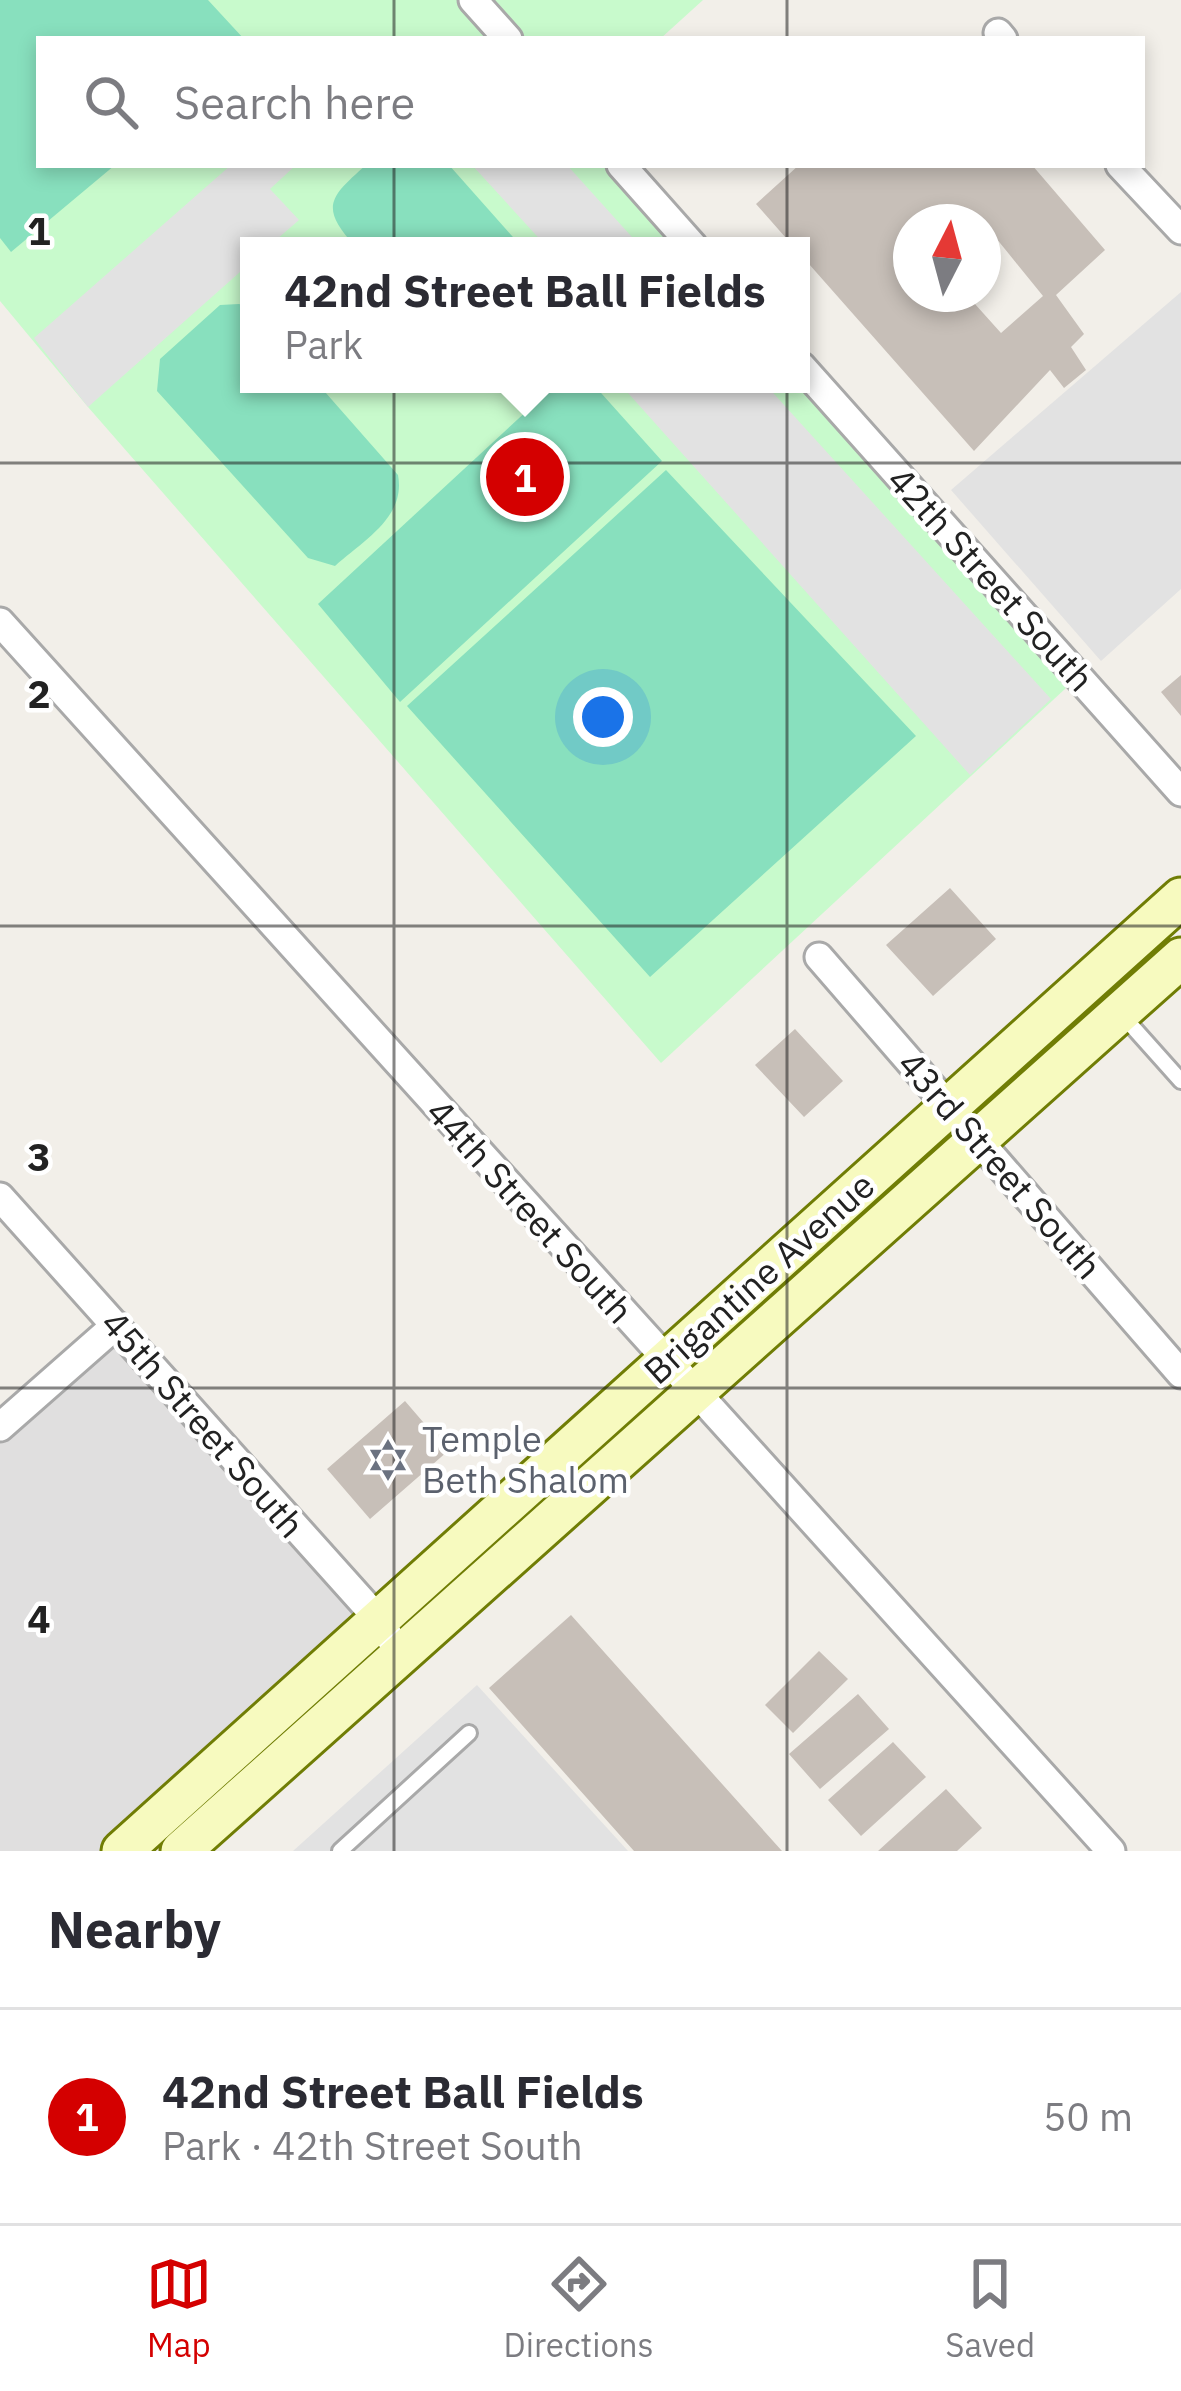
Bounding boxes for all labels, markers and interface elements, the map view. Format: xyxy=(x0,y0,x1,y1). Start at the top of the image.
search box xyxy=(36,36,1145,168)
icon: search xyxy=(78,69,144,135)
text: Search here xyxy=(174,73,415,131)
north arrow xyxy=(893,204,1001,312)
text: 1 xyxy=(27,205,51,256)
popup xyxy=(240,237,810,393)
text: 42nd Street Ball Fields xyxy=(284,261,766,319)
text: Park xyxy=(284,319,363,370)
pin: 1 xyxy=(486,432,564,522)
street label: 42th Street South xyxy=(878,456,1105,701)
text: 2 xyxy=(27,668,51,719)
your location xyxy=(573,687,633,747)
street label: 43rd Street South xyxy=(888,1041,1112,1289)
street label: 44th Street South xyxy=(417,1088,644,1333)
text: 3 xyxy=(27,1131,51,1182)
street label: Brigantine Avenue xyxy=(633,1162,884,1394)
street label: 45th Street South xyxy=(92,1300,315,1547)
place label: Temple Beth Shalom xyxy=(422,1415,629,1503)
synagogue icon: Temple Beth Shalom xyxy=(365,1437,411,1483)
text: 4 xyxy=(27,1593,51,1644)
text: Nearby xyxy=(48,1896,221,1962)
text: 42nd Street Ball Fields xyxy=(162,2062,644,2120)
text: 1 xyxy=(75,2091,99,2142)
text: 50 m xyxy=(1043,2091,1133,2142)
text: Park · 42th Street South xyxy=(162,2120,583,2171)
tab: Map xyxy=(146,2251,212,2366)
tab: Directions xyxy=(504,2251,654,2366)
tab: Saved xyxy=(945,2251,1035,2366)

